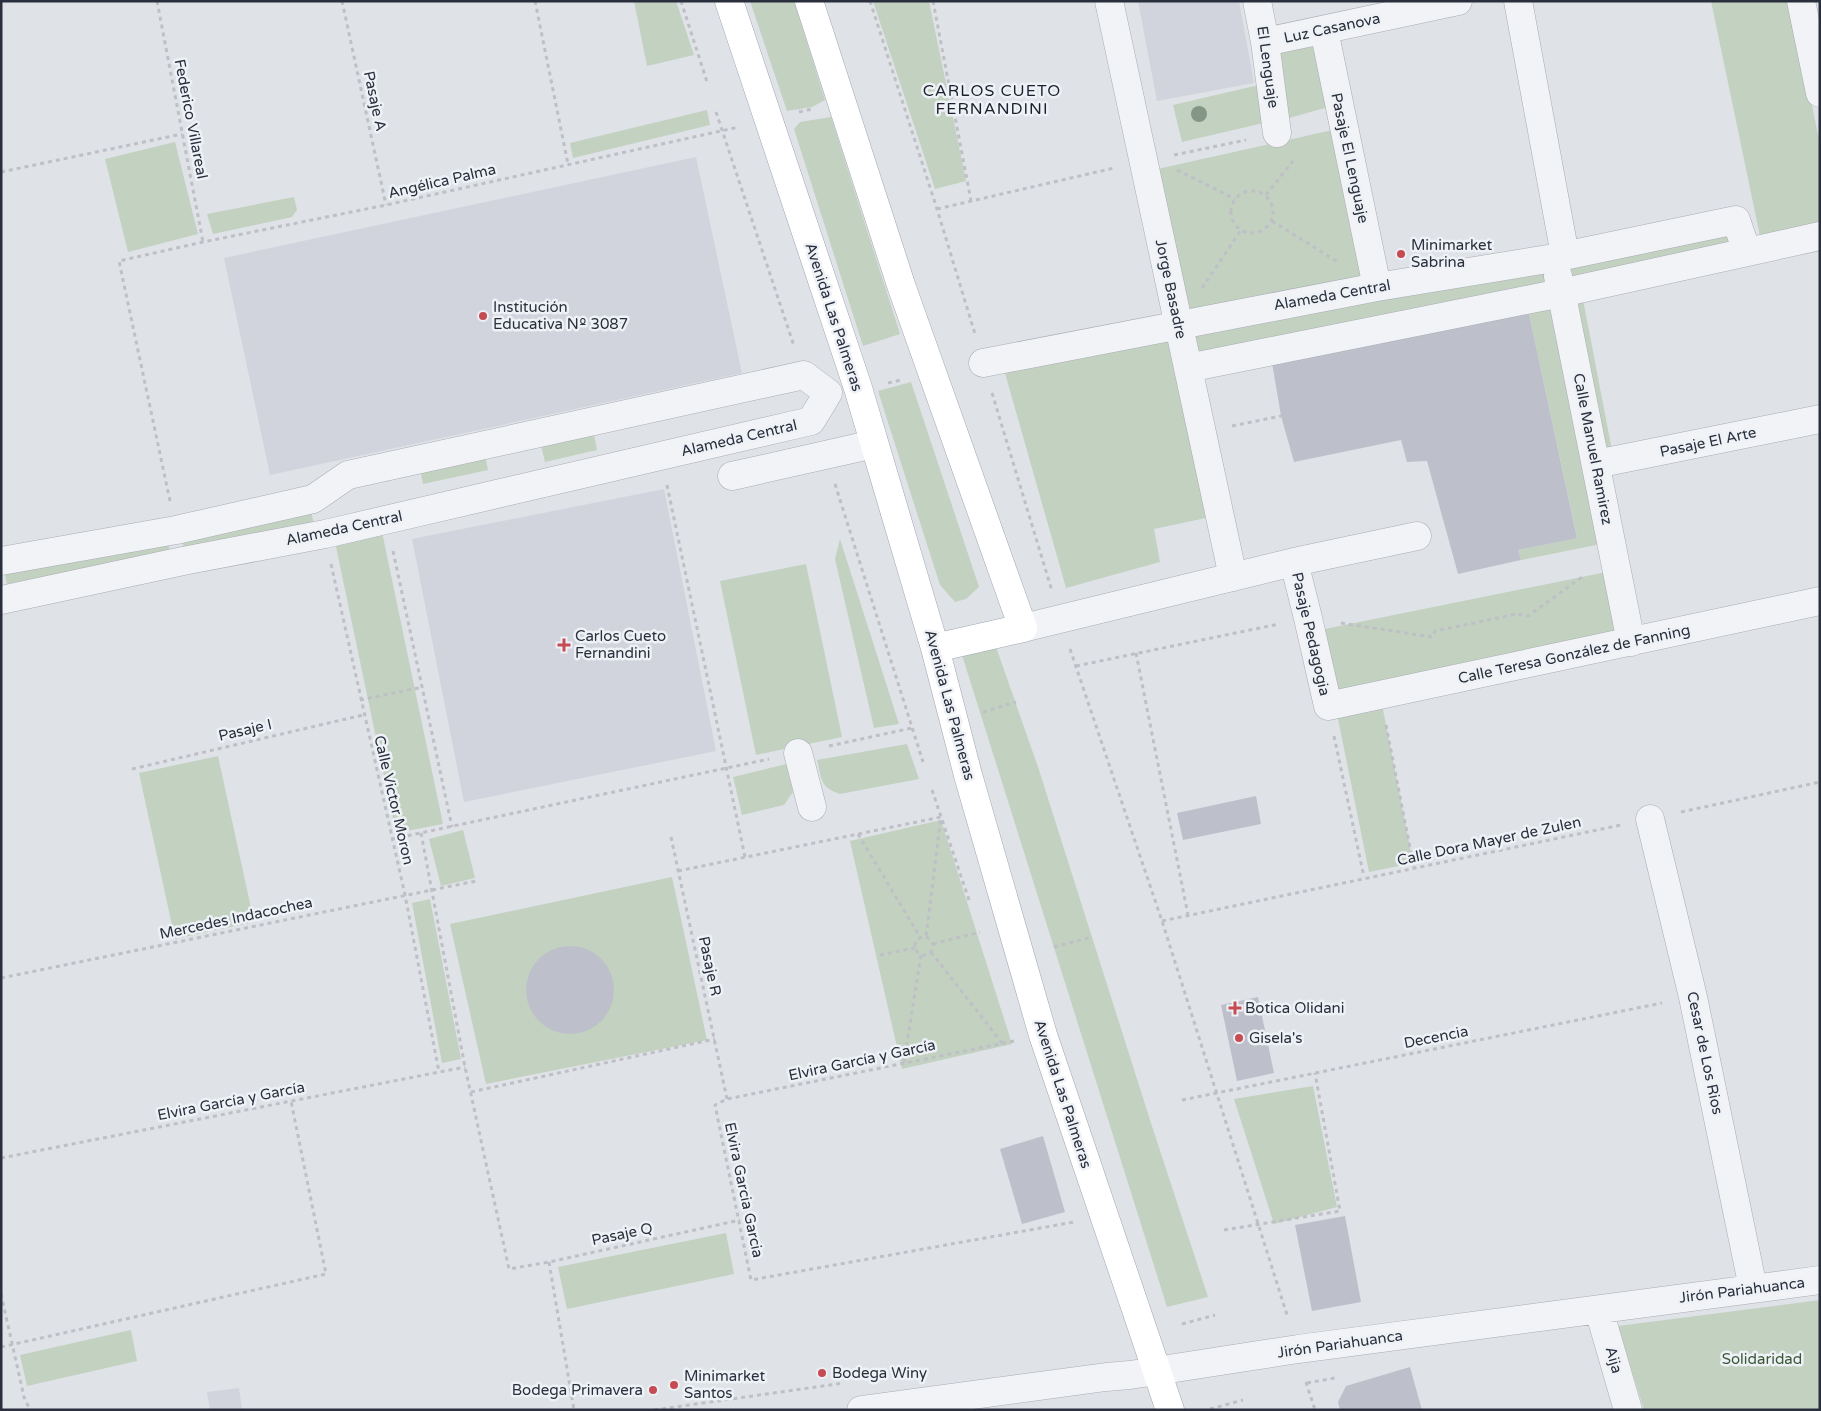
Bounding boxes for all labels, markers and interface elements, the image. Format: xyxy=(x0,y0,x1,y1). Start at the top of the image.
street label: Luz Casanova xyxy=(1282,9,1382,47)
street label: El Lenguaje xyxy=(1253,25,1283,109)
street label: Federico Villareal xyxy=(171,58,211,180)
street label: Pasaje A xyxy=(360,69,390,133)
district label: CARLOS CUETO FERNANDINI xyxy=(923,81,1061,119)
street label: Pasaje El Lenguaje xyxy=(1327,91,1373,225)
street label: Angélica Palma xyxy=(386,160,498,202)
place label: Minimarket Sabrina xyxy=(1411,236,1492,271)
street label: Jorge Basadre xyxy=(1152,238,1190,340)
street label: Avenida Las Palmeras xyxy=(801,240,867,394)
marker: Minimarket Sabrina xyxy=(1395,248,1407,260)
street label: Alameda Central xyxy=(1272,276,1392,314)
place label: Institución Educativa Nº 3087 xyxy=(493,298,628,333)
marker: Institución Educativa Nº 3087 xyxy=(477,310,489,322)
street label: Calle Manuel Ramirez xyxy=(1569,372,1617,526)
street label: Alameda Central xyxy=(679,416,799,460)
street label: Pasaje El Arte xyxy=(1658,423,1758,461)
street label: Alameda Central xyxy=(284,507,404,549)
street label: Pasaje Pedagogia xyxy=(1288,570,1334,698)
street label: Calle Teresa González de Fanning xyxy=(1456,621,1692,687)
place label: Carlos Cueto Fernandini xyxy=(575,627,666,662)
street label: Avenida Las Palmeras xyxy=(921,628,979,782)
marker: Carlos Cueto Fernandini xyxy=(557,638,571,652)
street label: Pasaje I xyxy=(217,715,273,745)
street label: Calle Victor Moron xyxy=(370,734,418,866)
street label: Calle Dora Mayer de Zulen xyxy=(1395,813,1583,869)
street label: Mercedes Indacochea xyxy=(158,893,314,943)
street label: Pasaje R xyxy=(695,934,725,998)
street label: Cesar de Los Rios xyxy=(1683,990,1727,1116)
place label: Botica Olidani xyxy=(1245,999,1344,1017)
marker: Botica Olidani xyxy=(1229,1002,1241,1014)
street label: Avenida Las Palmeras xyxy=(1030,1017,1096,1171)
street label: Decencia xyxy=(1402,1022,1470,1052)
place label: Gisela's xyxy=(1249,1029,1302,1047)
marker: Gisela's xyxy=(1233,1032,1245,1044)
street label: Elvira García y García xyxy=(787,1036,937,1084)
street label: Elvira García y García xyxy=(156,1078,306,1124)
street label: Elvira Garcia Garcia xyxy=(721,1121,767,1259)
street label: Pasaje Q xyxy=(590,1219,654,1249)
street label: Jirón Pariahuanca xyxy=(1678,1273,1806,1307)
street label: Jirón Pariahuanca xyxy=(1276,1326,1404,1362)
street label: Aija xyxy=(1602,1345,1626,1375)
park label: Solidaridad xyxy=(1722,1350,1802,1368)
place label: Bodega Winy xyxy=(832,1364,927,1382)
place label: Minimarket Santos xyxy=(684,1367,765,1402)
marker: Bodega Winy xyxy=(816,1367,828,1379)
marker: Minimarket Santos xyxy=(668,1379,680,1391)
place label: Bodega Primavera xyxy=(512,1381,643,1399)
marker: Bodega Primavera xyxy=(647,1384,659,1396)

